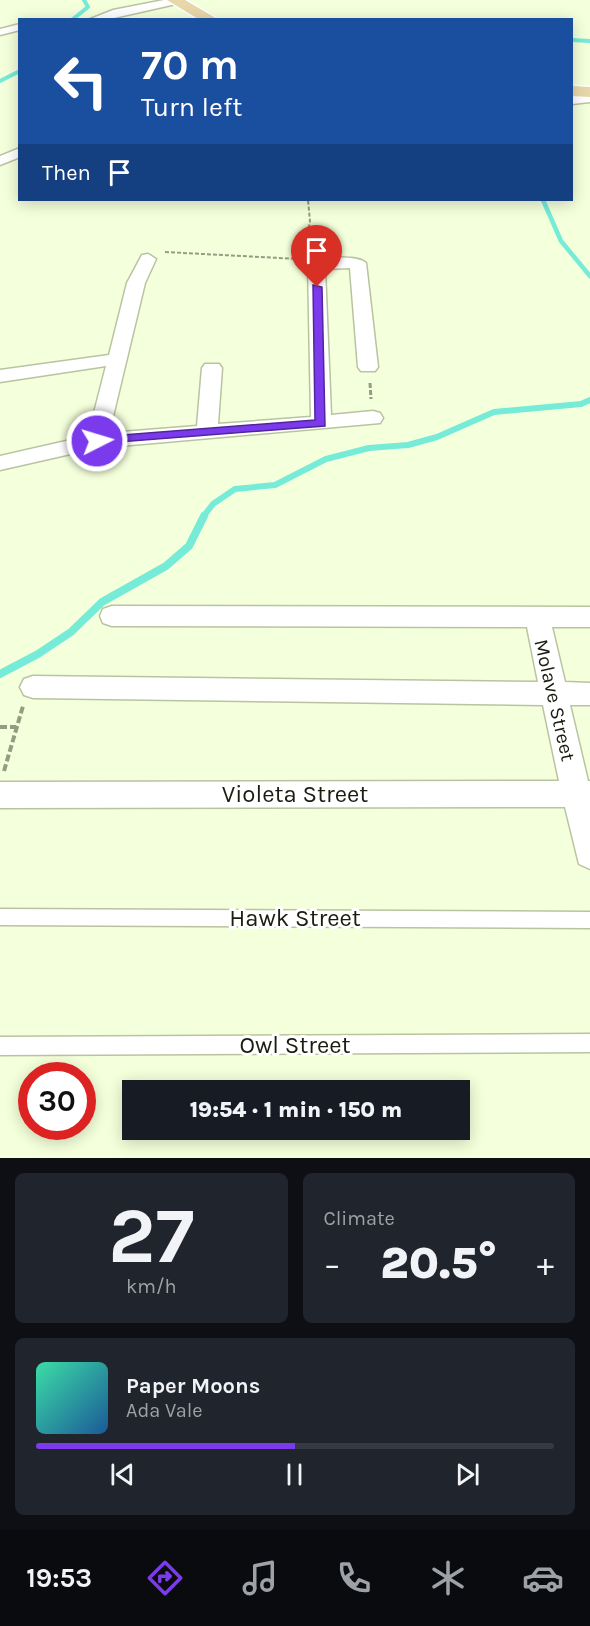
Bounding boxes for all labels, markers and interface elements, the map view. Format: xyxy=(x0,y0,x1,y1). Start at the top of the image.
text: 70 m xyxy=(141,40,239,90)
icon: left xyxy=(42,42,120,120)
text: Turn left xyxy=(141,91,242,123)
icon: arrive xyxy=(103,156,136,189)
text: Then xyxy=(42,160,91,186)
pin xyxy=(291,225,342,287)
icon: arrive xyxy=(300,234,333,267)
position arrow xyxy=(65,409,129,473)
street label: Molave Street xyxy=(529,637,580,764)
street label: Violeta Street xyxy=(222,780,368,808)
street label: Hawk Street xyxy=(229,904,361,932)
street label: Owl Street xyxy=(239,1031,351,1059)
speed limit sign: 30 xyxy=(18,1062,96,1140)
text: 19:54 · 1 min · 150 m xyxy=(190,1097,402,1123)
text: 27 xyxy=(108,1190,194,1282)
text: Climate xyxy=(324,1207,395,1230)
text: 20.5° xyxy=(380,1237,497,1289)
text: − xyxy=(324,1245,341,1283)
text: + xyxy=(537,1245,554,1283)
text: km/h xyxy=(126,1275,177,1298)
text: Paper Moons xyxy=(126,1373,260,1399)
text: Ada Vale xyxy=(126,1399,203,1422)
icon: previous xyxy=(106,1458,139,1491)
icon: pause xyxy=(278,1458,311,1491)
icon: next xyxy=(451,1458,484,1491)
icon: directions xyxy=(144,1557,186,1599)
icon: music xyxy=(239,1557,281,1599)
icon: phone xyxy=(333,1557,375,1599)
icon: climate xyxy=(427,1557,469,1599)
icon: car xyxy=(522,1557,564,1599)
text: 19:53 xyxy=(26,1562,92,1594)

